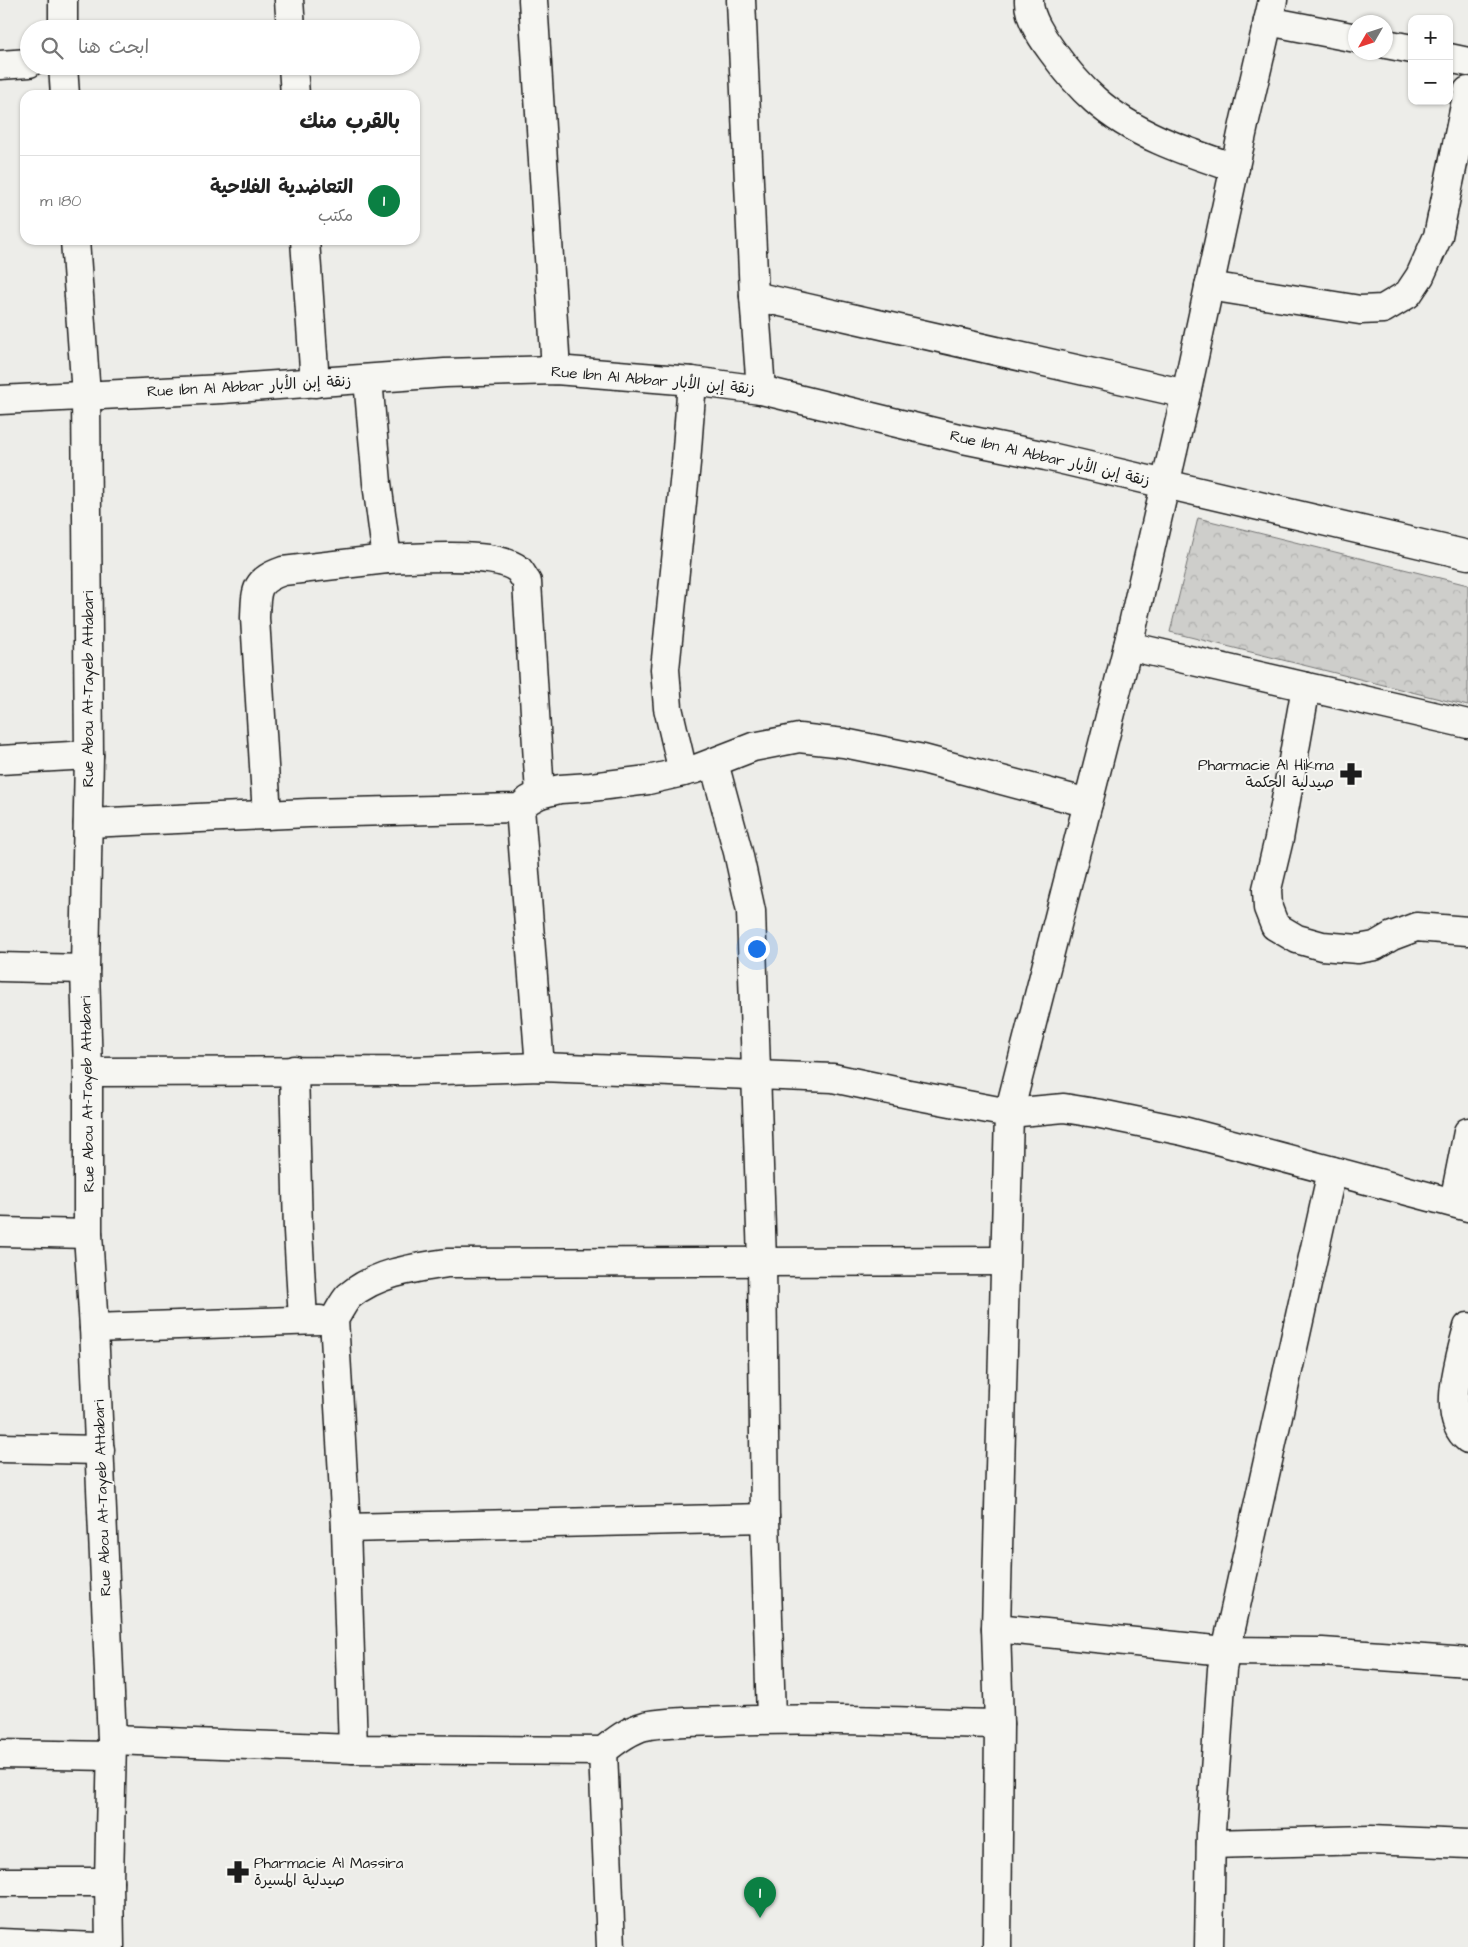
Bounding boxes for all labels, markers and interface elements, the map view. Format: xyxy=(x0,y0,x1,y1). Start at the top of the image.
north arrow xyxy=(1348,15,1393,60)
map controls xyxy=(1408,15,1453,105)
button: + xyxy=(1408,15,1453,60)
search box xyxy=(20,20,420,75)
icon: search xyxy=(38,34,66,62)
text: ابحث هنا xyxy=(78,34,149,61)
button: − xyxy=(1408,60,1453,105)
text: بالقرب منك xyxy=(299,107,400,136)
text: التعاضدية الفلاحية xyxy=(210,174,353,201)
text: 180 m xyxy=(40,190,81,212)
text: 1 xyxy=(383,190,385,212)
text: مكتب xyxy=(318,205,353,227)
street label: Rue Ibn Al Abbar زنقة إبن الأبار xyxy=(550,361,756,400)
street label: Rue Ibn Al Abbar زنقة إبن الأبار xyxy=(146,371,352,402)
street label: Rue Ibn Al Abbar زنقة إبن الأبار xyxy=(948,425,1152,492)
street label: Rue Abou At-Tayeb Attabari xyxy=(78,590,100,787)
place label: Pharmacie Al Hikma صيدلية الحكمة xyxy=(1198,755,1334,793)
pharmacy icon: Pharmacie Al Hikma صيدلية الحكمة xyxy=(1338,761,1364,787)
your location xyxy=(744,936,770,962)
street label: Rue Abou At-Tayeb Attabari xyxy=(75,995,101,1192)
street label: Rue Abou At-Tayeb Attabari xyxy=(89,1399,117,1597)
place label: Pharmacie Al Massira صيدلية المسيرة xyxy=(254,1853,404,1891)
pharmacy icon: Pharmacie Al Massira صيدلية المسيرة xyxy=(225,1859,251,1885)
pin: 1 xyxy=(744,1877,776,1918)

